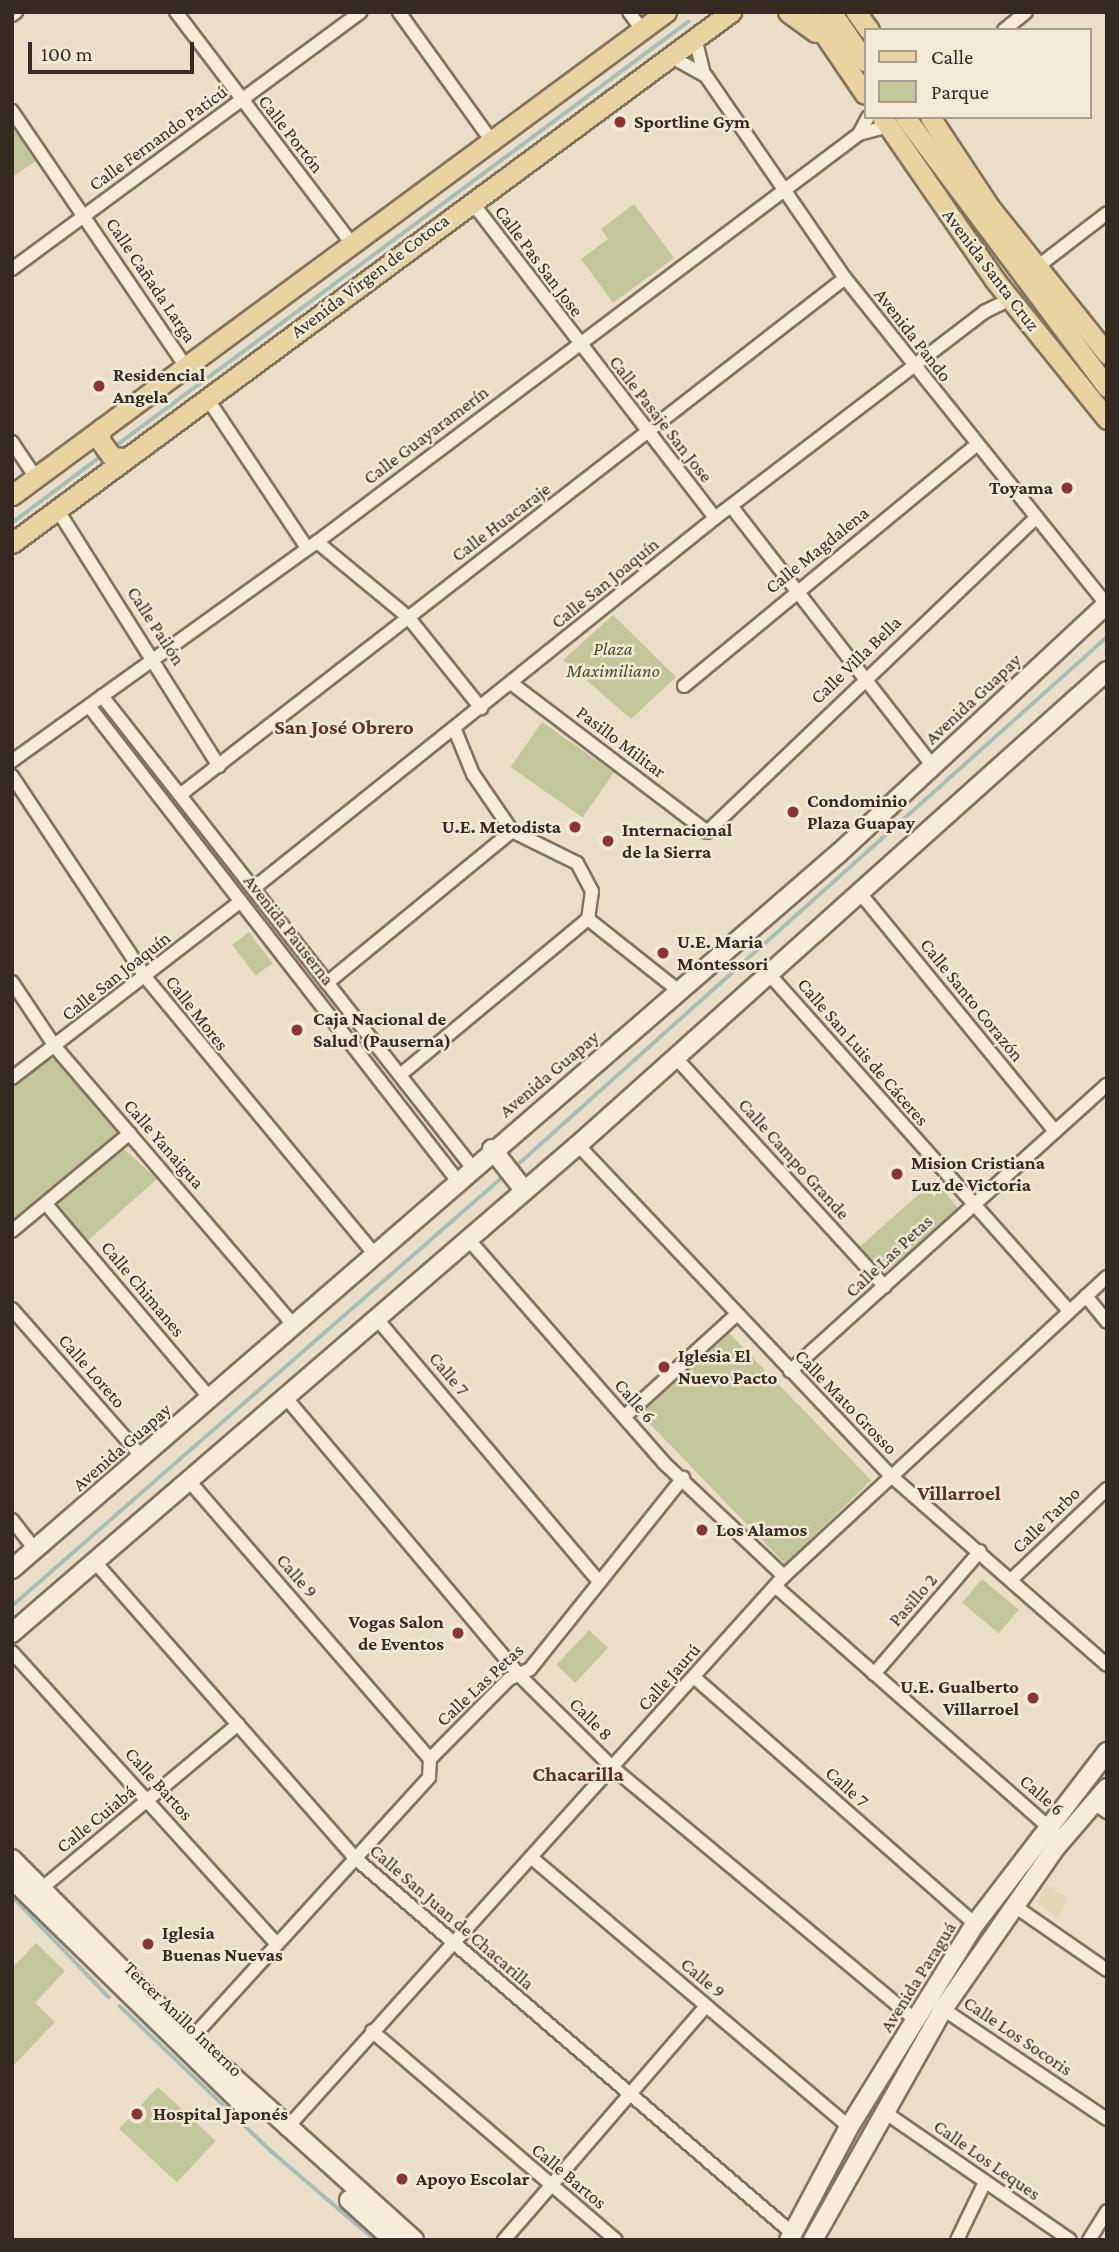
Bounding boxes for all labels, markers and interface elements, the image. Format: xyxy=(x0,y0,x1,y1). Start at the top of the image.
scale bar xyxy=(32,28,198,72)
legend xyxy=(864,28,1091,119)
text: 100 m xyxy=(41,42,93,66)
text: Calle xyxy=(931,45,973,69)
street label: Calle Fernando Paticú xyxy=(84,80,232,196)
text: Parque xyxy=(931,80,989,104)
street label: Calle Portón xyxy=(253,90,329,178)
place label: Sportline Gym xyxy=(634,111,750,133)
marker: Sportline Gym xyxy=(612,114,628,130)
street label: Calle Pas San Jose xyxy=(490,201,588,321)
street label: Avenida Santa Cruz xyxy=(938,204,1044,336)
street label: Avenida Virgen de Cotoca xyxy=(286,209,454,343)
street label: Calle Cañada Larga xyxy=(101,213,201,347)
street label: Avenida Pando xyxy=(869,284,957,386)
street label: Calle Pasaje San Jose xyxy=(604,351,718,487)
place label: Residencial Angela xyxy=(113,364,205,408)
marker: Residencial Angela xyxy=(91,378,107,394)
street label: Calle Guayaramerín xyxy=(359,381,493,489)
street label: Calle Huacaraje xyxy=(447,477,555,567)
place label: Toyama xyxy=(989,477,1053,499)
marker: Toyama xyxy=(1059,480,1075,496)
street label: Calle Magdalena xyxy=(761,501,873,599)
street label: Calle San Joaquín xyxy=(547,533,663,633)
street label: Calle Pailón xyxy=(122,582,190,670)
street label: Calle Villa Bella xyxy=(806,611,906,709)
park label: Plaza Maximiliano xyxy=(566,638,660,682)
street label: Avenida Guapay xyxy=(920,649,1026,749)
street label: Pasillo Militar xyxy=(572,701,670,783)
district label: San José Obrero xyxy=(274,714,414,740)
place label: Condominio Plaza Guapay xyxy=(807,790,915,834)
marker: Condominio Plaza Guapay xyxy=(785,804,801,820)
place label: U.E. Metodista xyxy=(442,816,561,838)
marker: U.E. Metodista xyxy=(567,819,583,835)
place label: Internacional de la Sierra xyxy=(622,819,732,863)
marker: Internacional de la Sierra xyxy=(600,833,616,849)
street label: Avenida Pauserna xyxy=(239,870,339,990)
street label: Calle San Joaquín xyxy=(57,926,175,1026)
place label: U.E. Maria Montessori xyxy=(677,931,768,975)
street label: Calle Santo Corazón xyxy=(915,934,1029,1066)
marker: U.E. Maria Montessori xyxy=(655,945,671,961)
street label: Calle Mores xyxy=(161,971,233,1055)
street label: Calle San Luis de Cáceres xyxy=(792,973,934,1131)
place label: Caja Nacional de Salud (Pauserna) xyxy=(313,1008,451,1052)
marker: Caja Nacional de Salud (Pauserna) xyxy=(287,1020,307,1040)
street label: Avenida Guapay xyxy=(494,1026,604,1122)
street label: Calle Yanaigua xyxy=(119,1094,209,1194)
street label: Calle Campo Grande xyxy=(733,1094,855,1224)
place label: Mision Cristiana Luz de Victoria xyxy=(911,1152,1045,1196)
marker: Mision Cristiana Luz de Victoria xyxy=(889,1166,905,1182)
street label: Calle Las Petas xyxy=(841,1210,937,1302)
street label: Calle Chimanes xyxy=(96,1236,190,1342)
street label: Calle Loreto xyxy=(54,1329,130,1413)
place label: Iglesia El Nuevo Pacto xyxy=(678,1345,777,1389)
street label: Calle Mato Grosso xyxy=(790,1345,902,1459)
street label: Calle 7 xyxy=(424,1347,474,1401)
marker: Iglesia El Nuevo Pacto xyxy=(656,1359,672,1375)
street label: Calle 6 xyxy=(610,1374,660,1428)
street label: Avenida Guapay xyxy=(68,1398,176,1496)
district label: Villarroel xyxy=(917,1480,1001,1506)
street label: Calle Tarbo xyxy=(1007,1482,1085,1558)
place label: Los Alamos xyxy=(716,1519,807,1541)
marker: Los Alamos xyxy=(694,1522,710,1538)
street label: Calle 9 xyxy=(272,1549,322,1603)
street label: Pasillo 2 xyxy=(884,1569,942,1631)
place label: Vogas Salon de Eventos xyxy=(348,1611,444,1655)
marker: Vogas Salon de Eventos xyxy=(450,1625,466,1641)
street label: Calle Jaurú xyxy=(633,1638,705,1716)
street label: Calle Las Petas xyxy=(432,1639,528,1731)
place label: U.E. Gualberto Villarroel xyxy=(900,1676,1019,1720)
marker: U.E. Gualberto Villarroel xyxy=(1025,1690,1041,1706)
street label: Calle 8 xyxy=(565,1693,617,1745)
street label: Calle Bartos xyxy=(120,1743,198,1825)
district label: Chacarilla xyxy=(532,1761,624,1787)
street label: Calle 7 xyxy=(821,1762,873,1812)
street label: Calle 6 xyxy=(1015,1770,1069,1820)
street label: Calle Cuiabá xyxy=(52,1780,140,1858)
street label: Calle San Juan de Chacarilla xyxy=(365,1839,539,1995)
street label: Avenida Paraguá xyxy=(875,1917,961,2037)
place label: Iglesia Buenas Nuevas xyxy=(162,1922,283,1966)
marker: Iglesia Buenas Nuevas xyxy=(140,1936,156,1952)
street label: Calle 9 xyxy=(676,1953,730,2003)
street label: Tercer Anillo Interno xyxy=(119,1956,247,2082)
street label: Calle Los Socoris xyxy=(959,1991,1077,2081)
place label: Hospital Japonés xyxy=(153,2103,288,2125)
marker: Hospital Japonés xyxy=(127,2104,147,2124)
street label: Calle Los Leques xyxy=(929,2115,1045,2205)
street label: Calle Bartos xyxy=(527,2138,611,2214)
place label: Apoyo Escolar xyxy=(416,2168,529,2190)
marker: Apoyo Escolar xyxy=(394,2171,410,2187)

